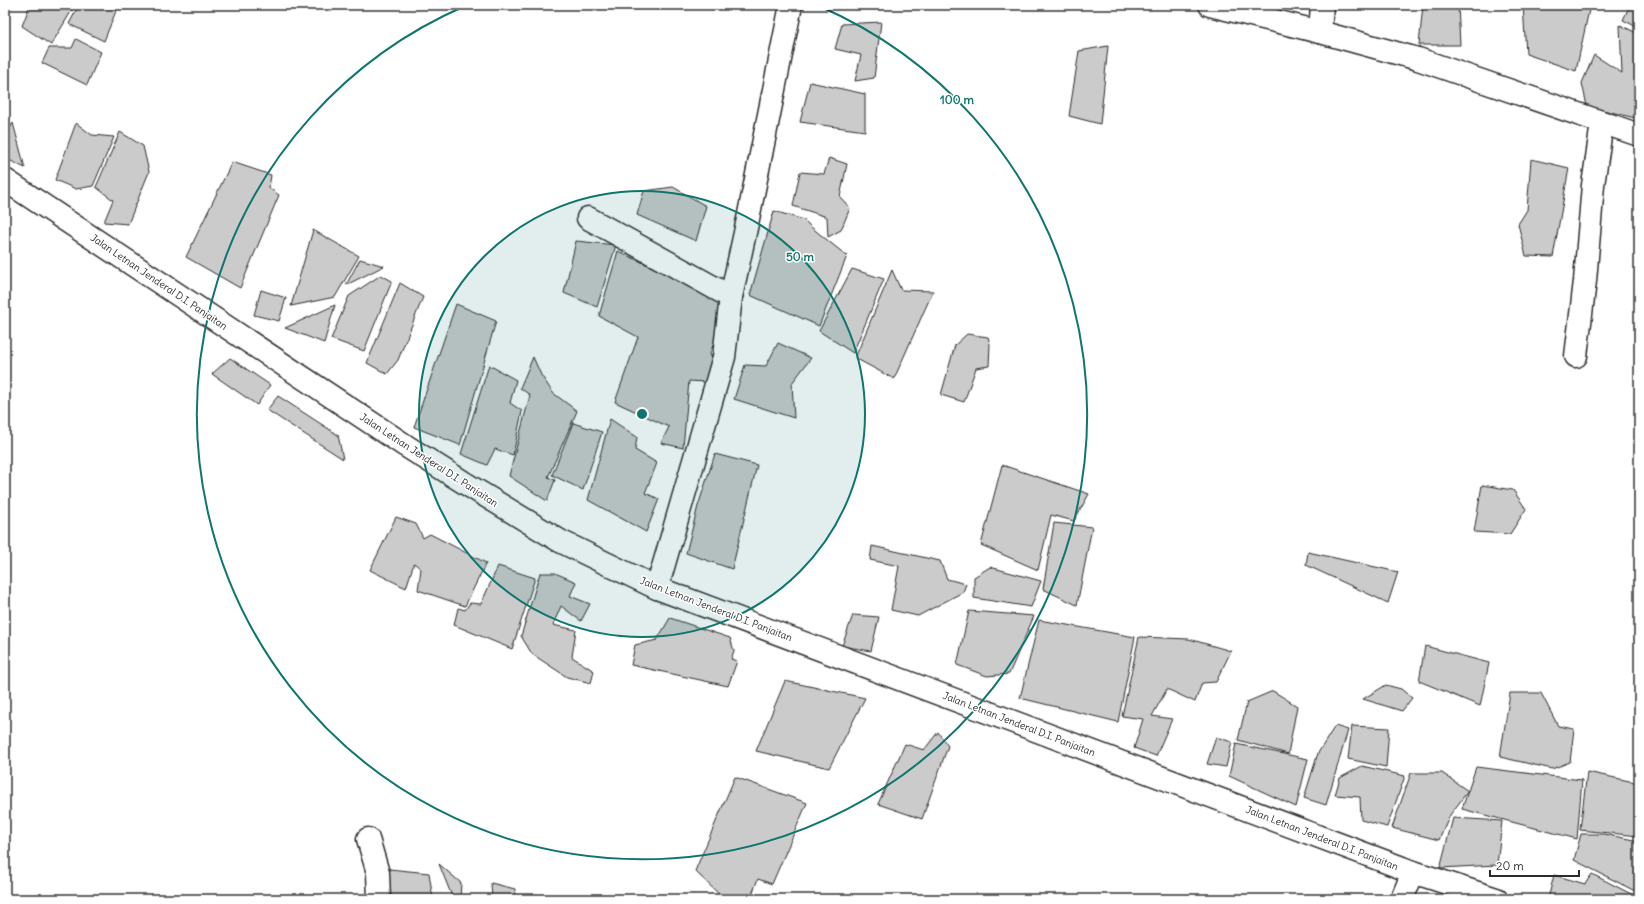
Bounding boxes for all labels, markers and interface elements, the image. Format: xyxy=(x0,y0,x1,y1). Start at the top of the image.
text: 100 m xyxy=(940,92,974,107)
street label: Jalan Letnan Jenderal D.I. Panjaitan xyxy=(88,231,230,333)
text: 50 m xyxy=(786,249,815,264)
centre of rings xyxy=(635,407,649,421)
street label: Jalan Letnan Jenderal D.I. Panjaitan xyxy=(357,410,501,510)
street label: Jalan Letnan Jenderal D.I. Panjaitan xyxy=(638,574,794,644)
street label: Jalan Letnan Jenderal D.I. Panjaitan xyxy=(941,689,1097,759)
street label: Jalan Letnan Jenderal D.I. Panjaitan xyxy=(1244,803,1400,873)
scale bar xyxy=(1490,852,1579,878)
text: 20 m xyxy=(1496,858,1524,873)

